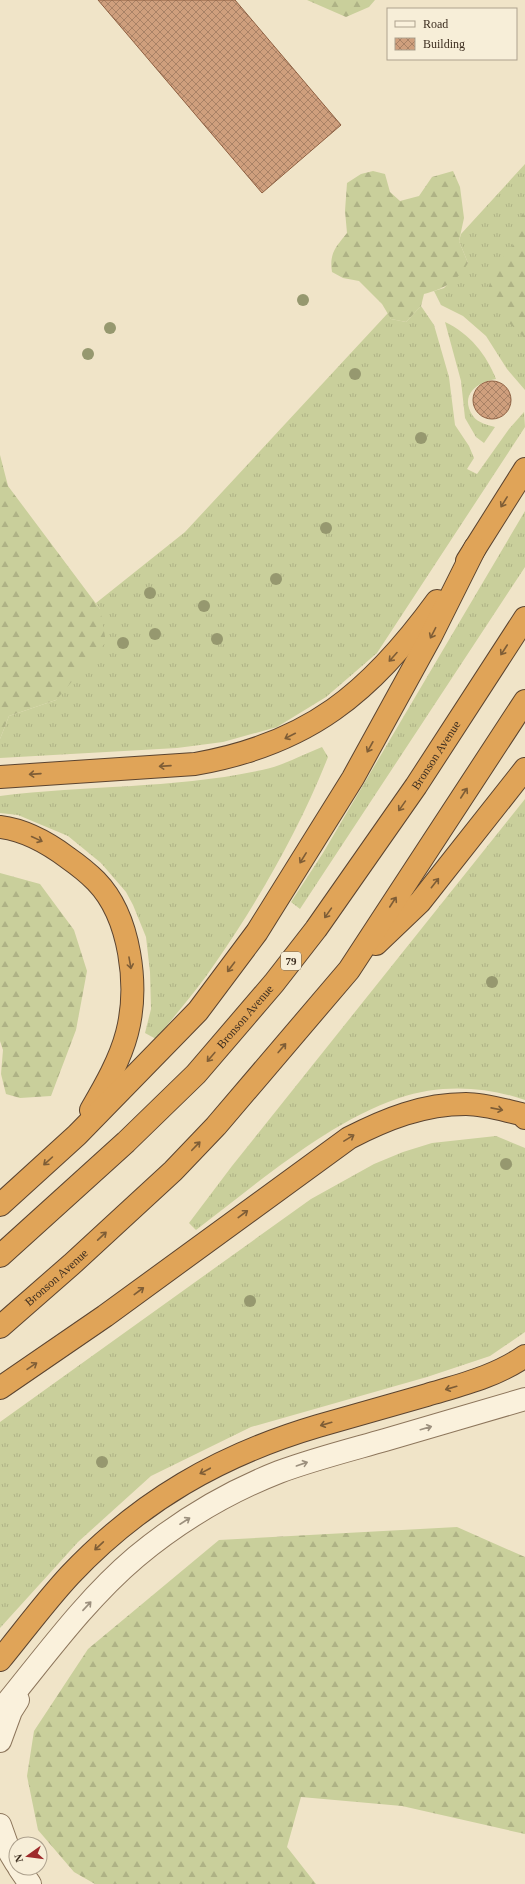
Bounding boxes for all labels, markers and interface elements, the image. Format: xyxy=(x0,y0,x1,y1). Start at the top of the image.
legend xyxy=(387,8,517,60)
text: Road xyxy=(423,17,448,31)
text: Building xyxy=(423,37,465,51)
one-way arrow xyxy=(500,496,508,507)
one-way arrow xyxy=(429,627,436,639)
one-way arrow xyxy=(499,645,508,656)
one-way arrow xyxy=(388,652,397,663)
street label: Bronson Avenue xyxy=(408,718,463,792)
one-way arrow xyxy=(284,733,296,740)
one-way arrow xyxy=(366,741,373,753)
one-way arrow xyxy=(159,762,172,769)
one-way arrow xyxy=(29,771,42,778)
one-way arrow xyxy=(461,787,469,799)
one-way arrow xyxy=(398,801,406,812)
one-way arrow xyxy=(30,836,42,843)
one-way arrow xyxy=(299,853,307,864)
one-way arrow xyxy=(431,877,440,888)
one-way arrow xyxy=(389,897,397,908)
one-way arrow xyxy=(324,907,332,918)
road number: 79 xyxy=(281,952,301,970)
one-way arrow xyxy=(127,956,135,969)
one-way arrow xyxy=(227,961,235,972)
street label: Bronson Avenue xyxy=(214,982,276,1051)
one-way arrow xyxy=(277,1043,286,1054)
one-way arrow xyxy=(206,1052,215,1063)
one-way arrow xyxy=(490,1106,503,1114)
one-way arrow xyxy=(343,1134,355,1142)
one-way arrow xyxy=(191,1141,201,1151)
one-way arrow xyxy=(43,1157,53,1166)
one-way arrow xyxy=(237,1210,248,1218)
one-way arrow xyxy=(97,1231,107,1241)
street label: Bronson Avenue xyxy=(22,1246,91,1309)
one-way arrow xyxy=(133,1287,144,1295)
one-way arrow xyxy=(26,1362,37,1370)
one-way arrow xyxy=(445,1385,458,1392)
one-way arrow xyxy=(320,1421,333,1428)
one-way arrow xyxy=(420,1424,433,1431)
one-way arrow xyxy=(295,1460,307,1468)
one-way arrow xyxy=(199,1468,211,1476)
one-way arrow xyxy=(179,1517,190,1525)
one-way arrow xyxy=(95,1541,105,1550)
one-way arrow xyxy=(82,1601,92,1611)
north arrow xyxy=(8,1836,48,1876)
text: N xyxy=(12,1853,25,1864)

